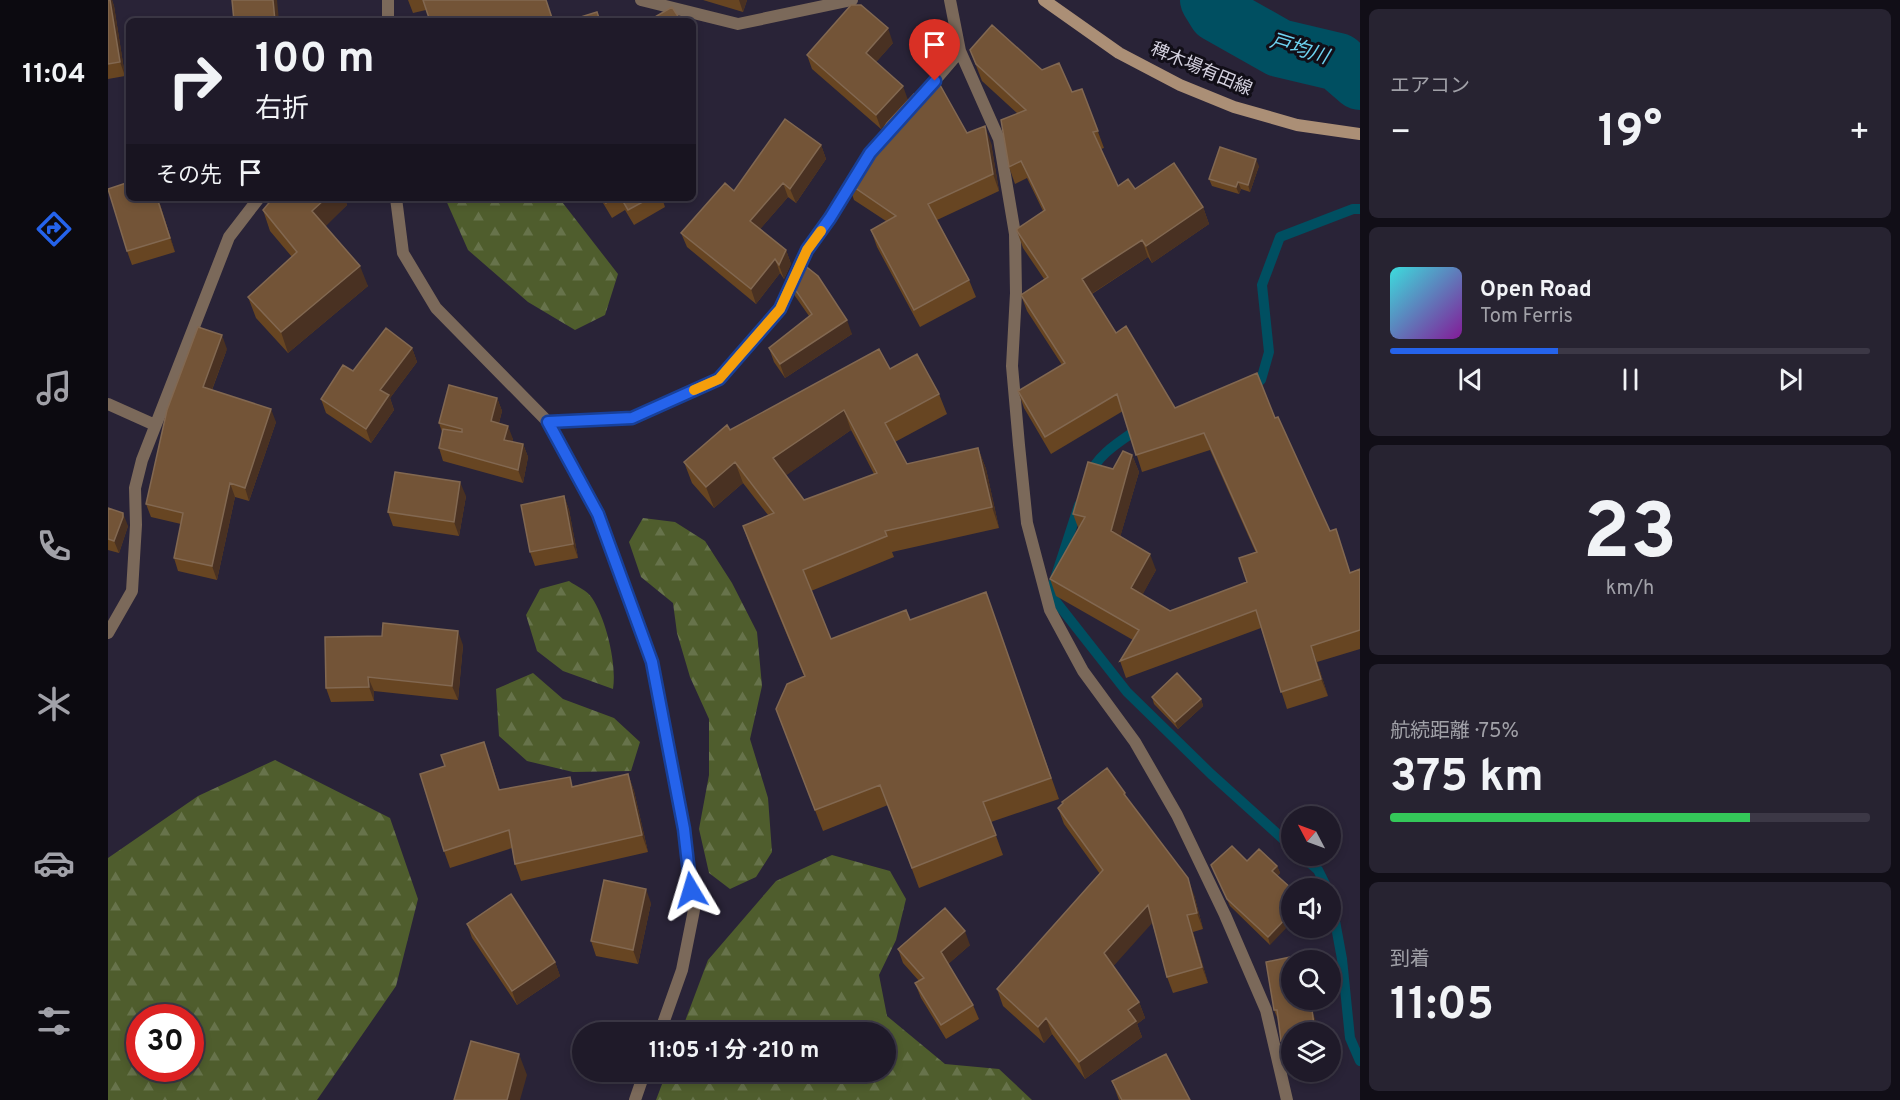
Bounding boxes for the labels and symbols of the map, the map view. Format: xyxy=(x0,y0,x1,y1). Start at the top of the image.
pin xyxy=(909,19,960,81)
water label: 戸均川 xyxy=(1267,29,1333,72)
street label: 稗木場有田線 xyxy=(1147,38,1255,102)
north arrow xyxy=(1281,806,1341,866)
position arrow xyxy=(659,858,723,922)
speed limit sign: 30 xyxy=(126,1004,204,1082)

